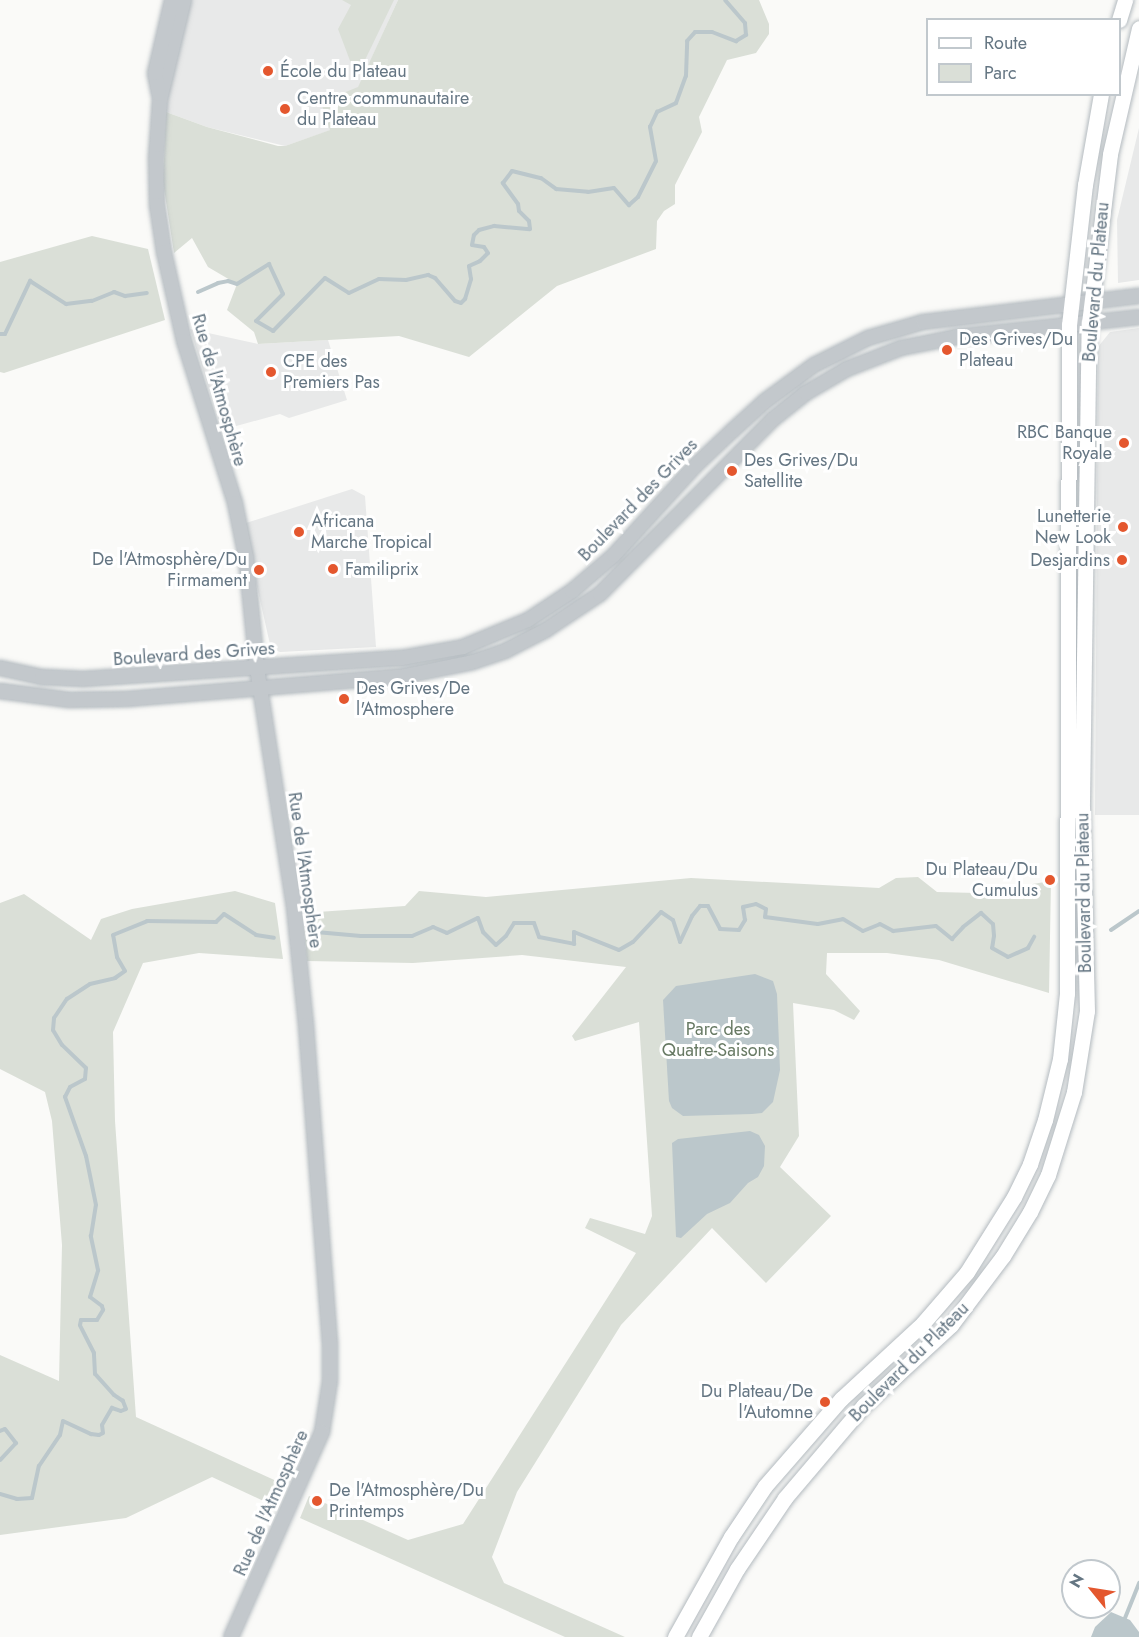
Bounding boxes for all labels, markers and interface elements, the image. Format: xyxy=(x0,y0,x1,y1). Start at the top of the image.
legend xyxy=(926,18,1121,96)
text: Route xyxy=(984,30,1027,56)
place label: École du Plateau xyxy=(280,60,407,82)
text: Parc xyxy=(984,60,1017,86)
marker: École du Plateau xyxy=(261,64,275,78)
place label: Centre communautaire du Plateau xyxy=(297,88,469,130)
marker: Centre communautaire du Plateau xyxy=(278,102,292,116)
street label: Boulevard du Plateau xyxy=(1078,201,1114,363)
street label: Rue de l'Atmosphère xyxy=(187,311,251,469)
place label: Des Grives/Du Plateau xyxy=(959,329,1073,372)
marker: Des Grives/Du Plateau xyxy=(940,343,954,357)
place label: CPE des Premiers Pas xyxy=(283,351,380,394)
marker: CPE des Premiers Pas xyxy=(264,365,278,379)
place label: RBC Banque Royale xyxy=(1017,422,1112,464)
street label: Boulevard des Grives xyxy=(574,434,702,566)
marker: RBC Banque Royale xyxy=(1117,436,1131,450)
place label: Des Grives/Du Satellite xyxy=(744,450,858,492)
marker: Des Grives/Du Satellite xyxy=(725,464,739,478)
place label: Lunetterie New Look xyxy=(1035,506,1111,548)
place label: Africana Marche Tropical xyxy=(311,511,432,554)
marker: Lunetterie New Look xyxy=(1116,520,1130,534)
marker: Africana Marche Tropical xyxy=(292,525,306,539)
place label: De l'Atmosphère/Du Firmament xyxy=(92,549,247,592)
place label: Desjardins xyxy=(1030,549,1110,571)
marker: Desjardins xyxy=(1115,553,1129,567)
place label: Familiprix xyxy=(345,558,418,580)
marker: Familiprix xyxy=(326,562,340,576)
marker: De l'Atmosphère/Du Firmament xyxy=(252,563,266,577)
street label: Boulevard des Grives xyxy=(112,638,276,670)
place label: Des Grives/De l'Atmosphere xyxy=(356,678,470,720)
marker: Des Grives/De l'Atmosphere xyxy=(337,692,351,706)
street label: Rue de l'Atmosphère xyxy=(283,791,327,949)
street label: Boulevard du Plateau xyxy=(1072,813,1096,973)
place label: Du Plateau/Du Cumulus xyxy=(926,859,1038,902)
marker: Du Plateau/Du Cumulus xyxy=(1043,873,1057,887)
park label: Parc des Quatre-Saisons xyxy=(662,1019,774,1062)
street label: Boulevard du Plateau xyxy=(845,1298,973,1426)
place label: Du Plateau/De l'Automne xyxy=(701,1381,813,1424)
marker: Du Plateau/De l'Automne xyxy=(818,1395,832,1409)
street label: Rue de l'Atmosphère xyxy=(229,1427,313,1579)
place label: De l'Atmosphère/Du Printemps xyxy=(329,1480,484,1522)
marker: De l'Atmosphère/Du Printemps xyxy=(310,1494,324,1508)
north arrow xyxy=(1061,1559,1121,1619)
text: N xyxy=(1064,1569,1090,1592)

